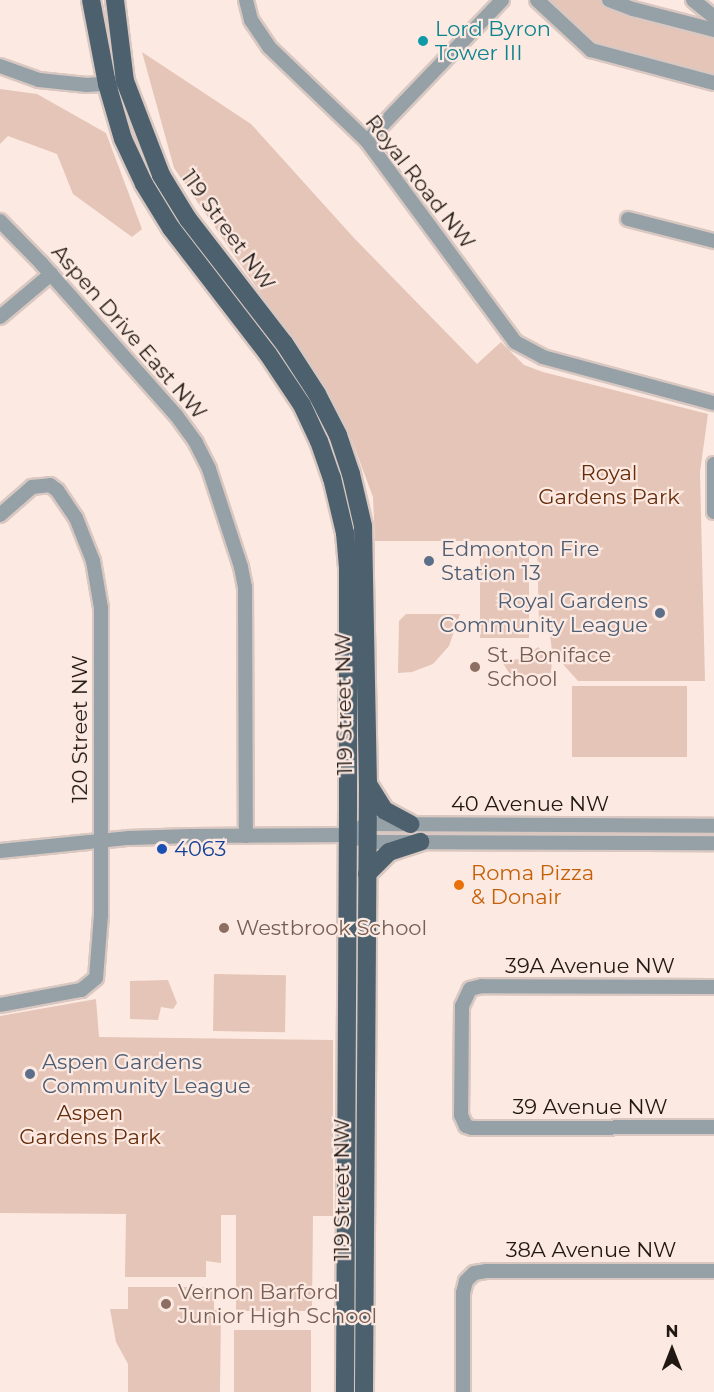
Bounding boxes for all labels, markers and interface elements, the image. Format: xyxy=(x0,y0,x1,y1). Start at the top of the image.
place label: Lord Byron Tower III xyxy=(435,16,551,66)
marker: Lord Byron Tower III xyxy=(416,34,430,48)
street label: Royal Road NW xyxy=(360,110,480,254)
street label: 119 Street NW xyxy=(176,165,280,295)
street label: Aspen Drive East NW xyxy=(46,240,212,424)
park label: Royal Gardens Park xyxy=(538,460,680,510)
place label: Edmonton Fire Station 13 xyxy=(441,536,600,586)
marker: Edmonton Fire Station 13 xyxy=(422,554,436,568)
place label: Royal Gardens Community League xyxy=(439,588,648,638)
marker: Royal Gardens Community League xyxy=(653,606,667,620)
street label: 119 Street NW xyxy=(330,633,358,775)
place label: St. Boniface School xyxy=(487,642,611,692)
street label: 120 Street NW xyxy=(67,655,93,803)
marker: St. Boniface School xyxy=(468,660,482,674)
street label: 40 Avenue NW xyxy=(451,791,609,817)
place label: 4063 xyxy=(174,836,226,862)
marker: 4063 xyxy=(155,842,169,856)
place label: Roma Pizza & Donair xyxy=(471,860,594,910)
marker: Roma Pizza & Donair xyxy=(452,878,466,892)
place label: Westbrook School xyxy=(236,915,427,941)
marker: Westbrook School xyxy=(217,921,231,935)
street label: 39A Avenue NW xyxy=(505,953,675,979)
place label: Aspen Gardens Community League xyxy=(42,1049,251,1099)
marker: Aspen Gardens Community League xyxy=(23,1067,37,1081)
street label: 39 Avenue NW xyxy=(513,1094,667,1120)
park label: Aspen Gardens Park xyxy=(19,1100,161,1150)
street label: 119 Street NW xyxy=(329,1119,355,1261)
street label: 38A Avenue NW xyxy=(506,1237,676,1263)
place label: Vernon Barford Junior High School xyxy=(178,1279,377,1329)
marker: Vernon Barford Junior High School xyxy=(159,1297,173,1311)
north arrow xyxy=(642,1320,702,1380)
text: N xyxy=(666,1322,678,1341)

